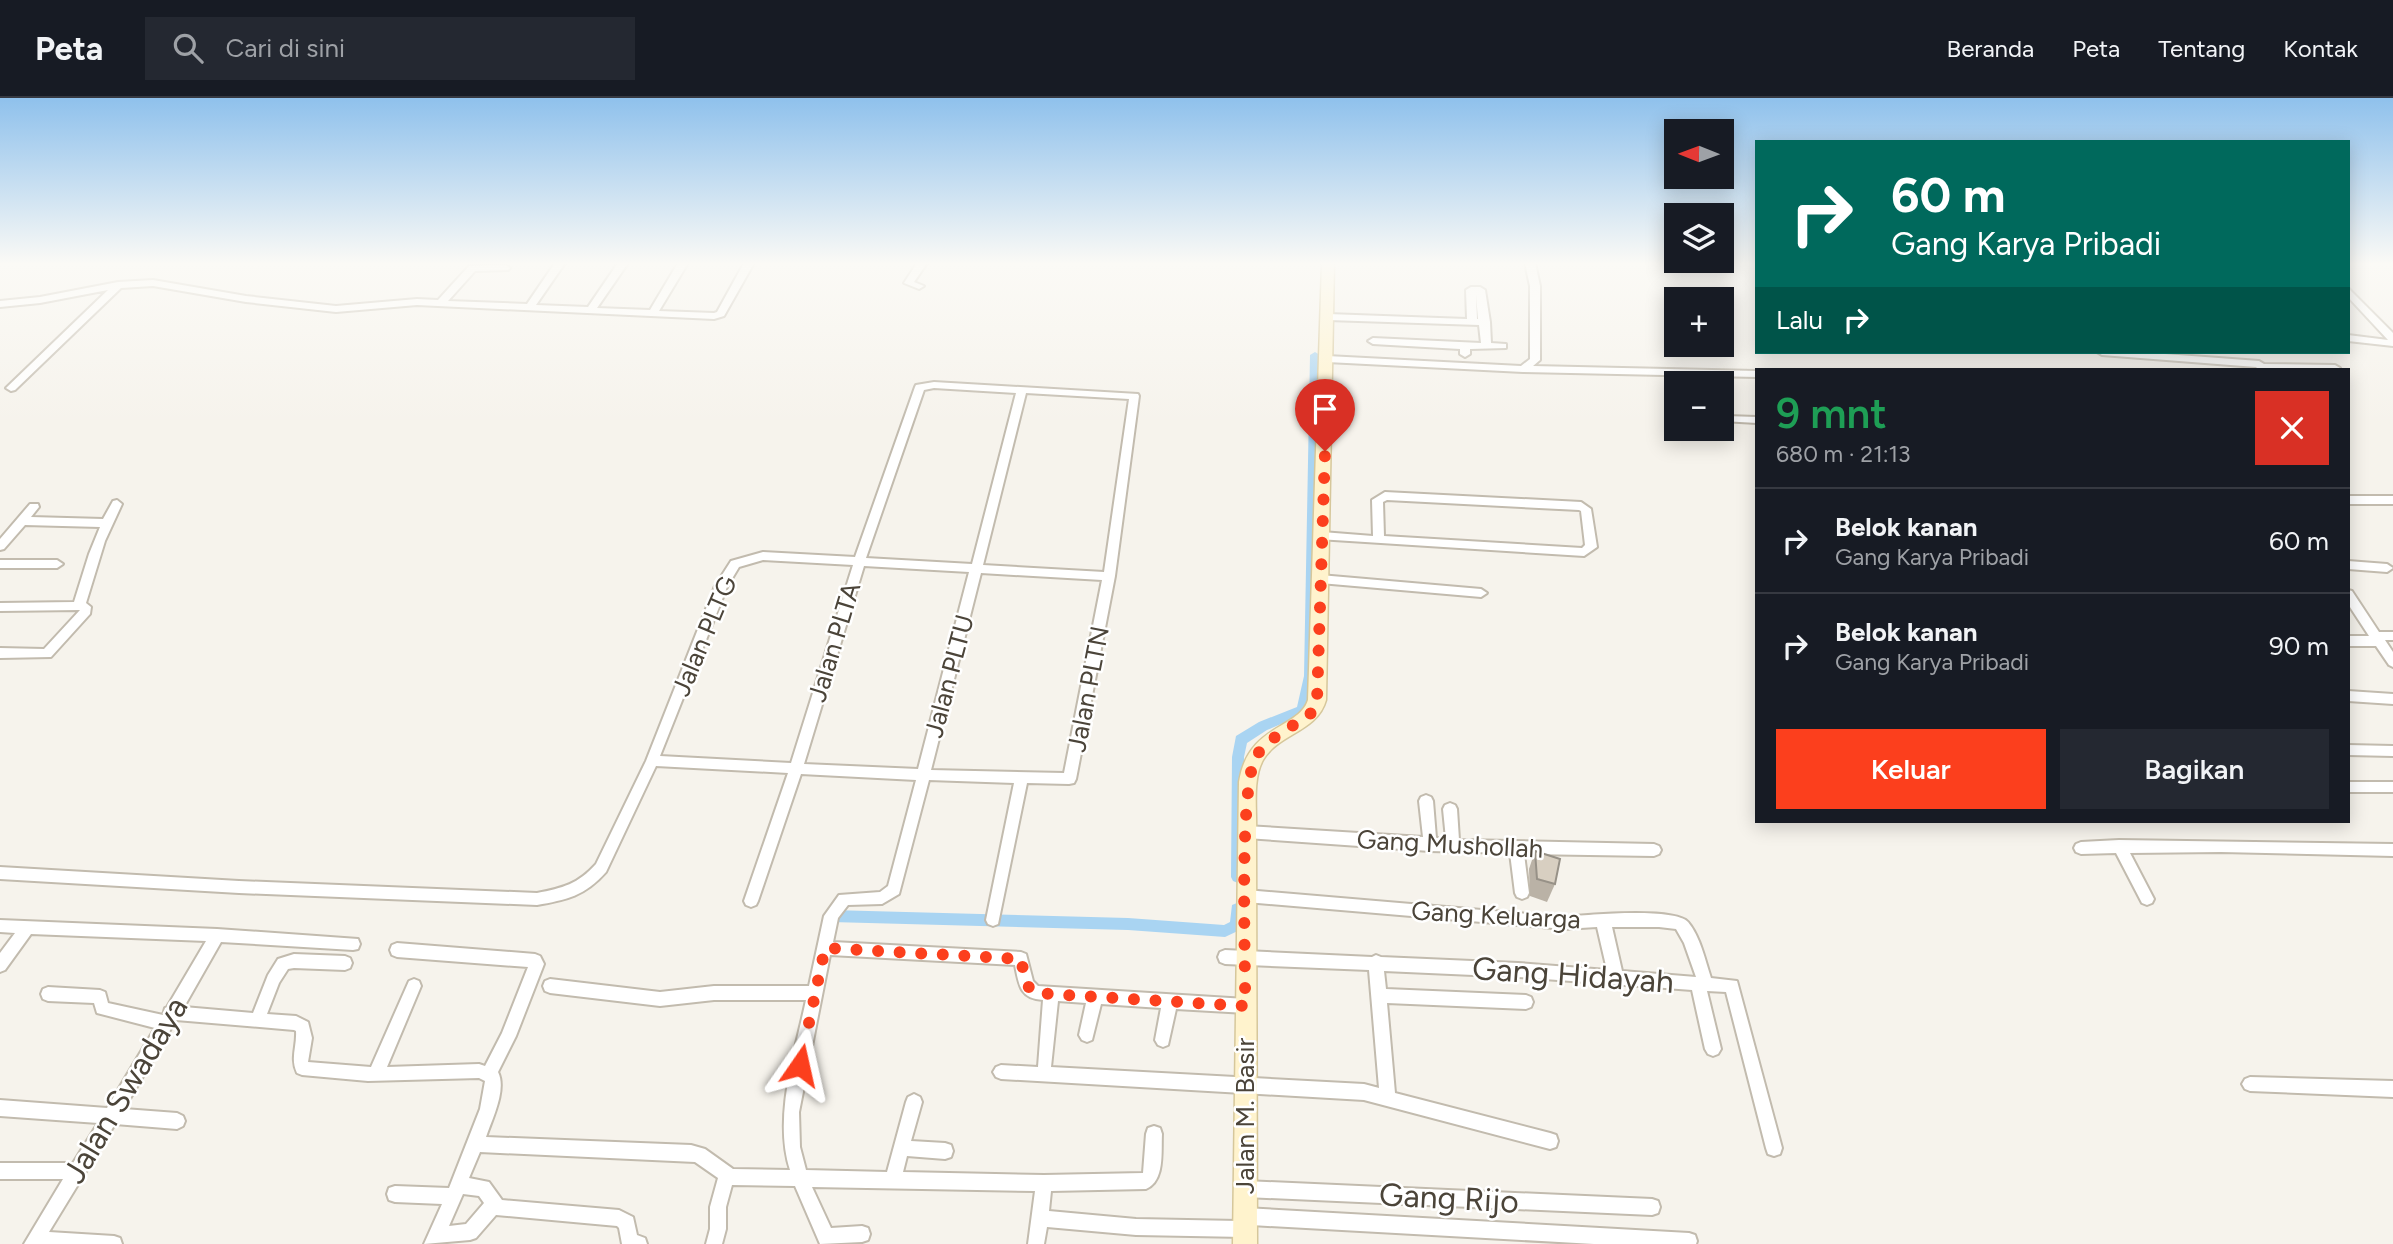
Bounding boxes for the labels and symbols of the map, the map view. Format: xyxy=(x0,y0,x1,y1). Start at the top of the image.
north arrow xyxy=(1664,119,1734,189)
pin xyxy=(1295,379,1355,451)
street label: Jalan PLTG xyxy=(664,571,744,701)
street label: Jalan PLTA xyxy=(801,578,867,706)
street label: Jalan PLTU xyxy=(917,611,981,741)
street label: Jalan PLTN xyxy=(1060,623,1116,755)
street label: Gang Mushollah xyxy=(1356,823,1544,865)
street label: Gang Keluarga xyxy=(1410,895,1582,935)
street label: Gang Hidayah xyxy=(1471,949,1675,1001)
street label: Jalan Swadaya xyxy=(55,990,195,1190)
position arrow xyxy=(763,1028,837,1102)
street label: Jalan M. Basir xyxy=(1229,1038,1261,1194)
street label: Gang Rijo xyxy=(1378,1175,1520,1221)

